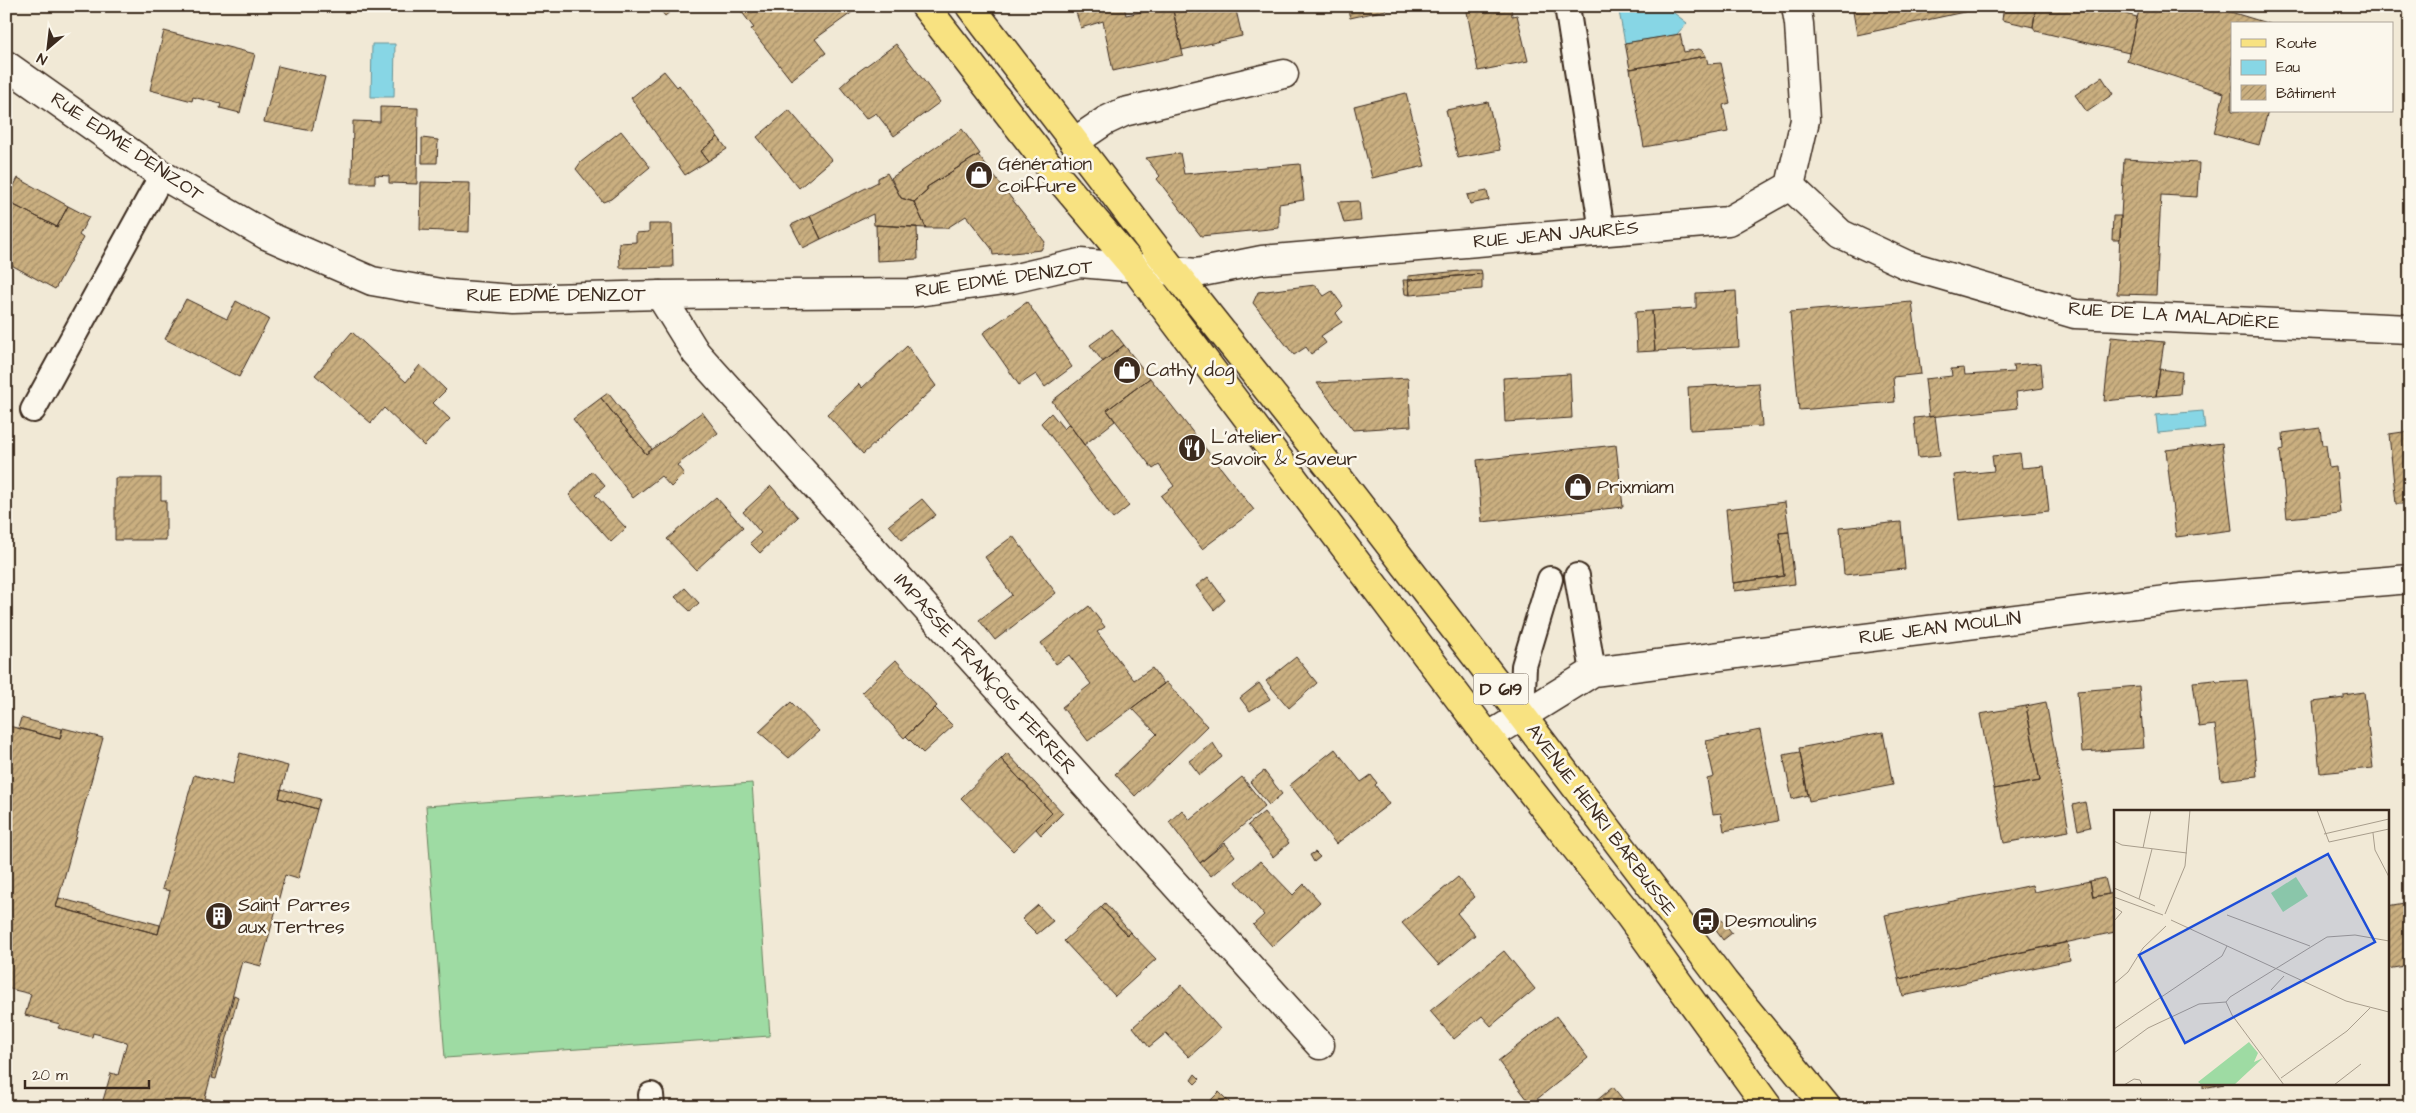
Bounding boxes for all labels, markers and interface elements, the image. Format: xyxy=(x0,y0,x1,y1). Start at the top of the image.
north arrow xyxy=(22,22,72,72)
legend xyxy=(2231,22,2394,112)
text: Route xyxy=(2276,33,2317,54)
text: N xyxy=(34,48,51,69)
text: Eau xyxy=(2276,57,2301,78)
text: Bâtiment xyxy=(2276,83,2336,104)
street label: RUE EDMÉ DENIZOT xyxy=(45,86,209,208)
place label: Génération coiffure xyxy=(998,151,1092,200)
shop icon: Génération coiffure xyxy=(964,160,994,190)
street label: RUE JEAN JAURÈS xyxy=(1472,214,1640,256)
street label: RUE EDMÉ DENIZOT xyxy=(913,253,1095,305)
street label: RUE EDMÉ DENIZOT xyxy=(466,282,646,309)
street label: RUE DE LA MALADIÈRE xyxy=(2068,295,2280,337)
shop icon: Cathy dog xyxy=(1112,355,1142,385)
place label: Cathy dog xyxy=(1146,357,1235,385)
place label: L'atelier Savoir & Saveur xyxy=(1211,424,1357,473)
restaurant icon: L'atelier Savoir & Saveur xyxy=(1177,433,1207,463)
shop icon: Prixmiam xyxy=(1563,472,1593,502)
place label: Prixmiam xyxy=(1597,474,1674,501)
street label: IMPASSE FRANÇOIS FERRER xyxy=(887,568,1083,780)
street label: RUE JEAN MOULIN xyxy=(1857,605,2023,651)
road number: D 619 xyxy=(1474,674,1528,704)
street label: AVENUE HENRI BARBUSSE xyxy=(1520,718,1682,922)
inset map xyxy=(2114,810,2388,1086)
place label: Saint Parres aux Tertres xyxy=(238,892,350,941)
building icon: Saint Parres aux Tertres xyxy=(204,901,234,931)
bus stop icon: Desmoulins xyxy=(1691,906,1721,936)
place label: Desmoulins xyxy=(1725,908,1817,935)
scale bar xyxy=(25,1058,149,1090)
text: 20 m xyxy=(32,1065,68,1086)

